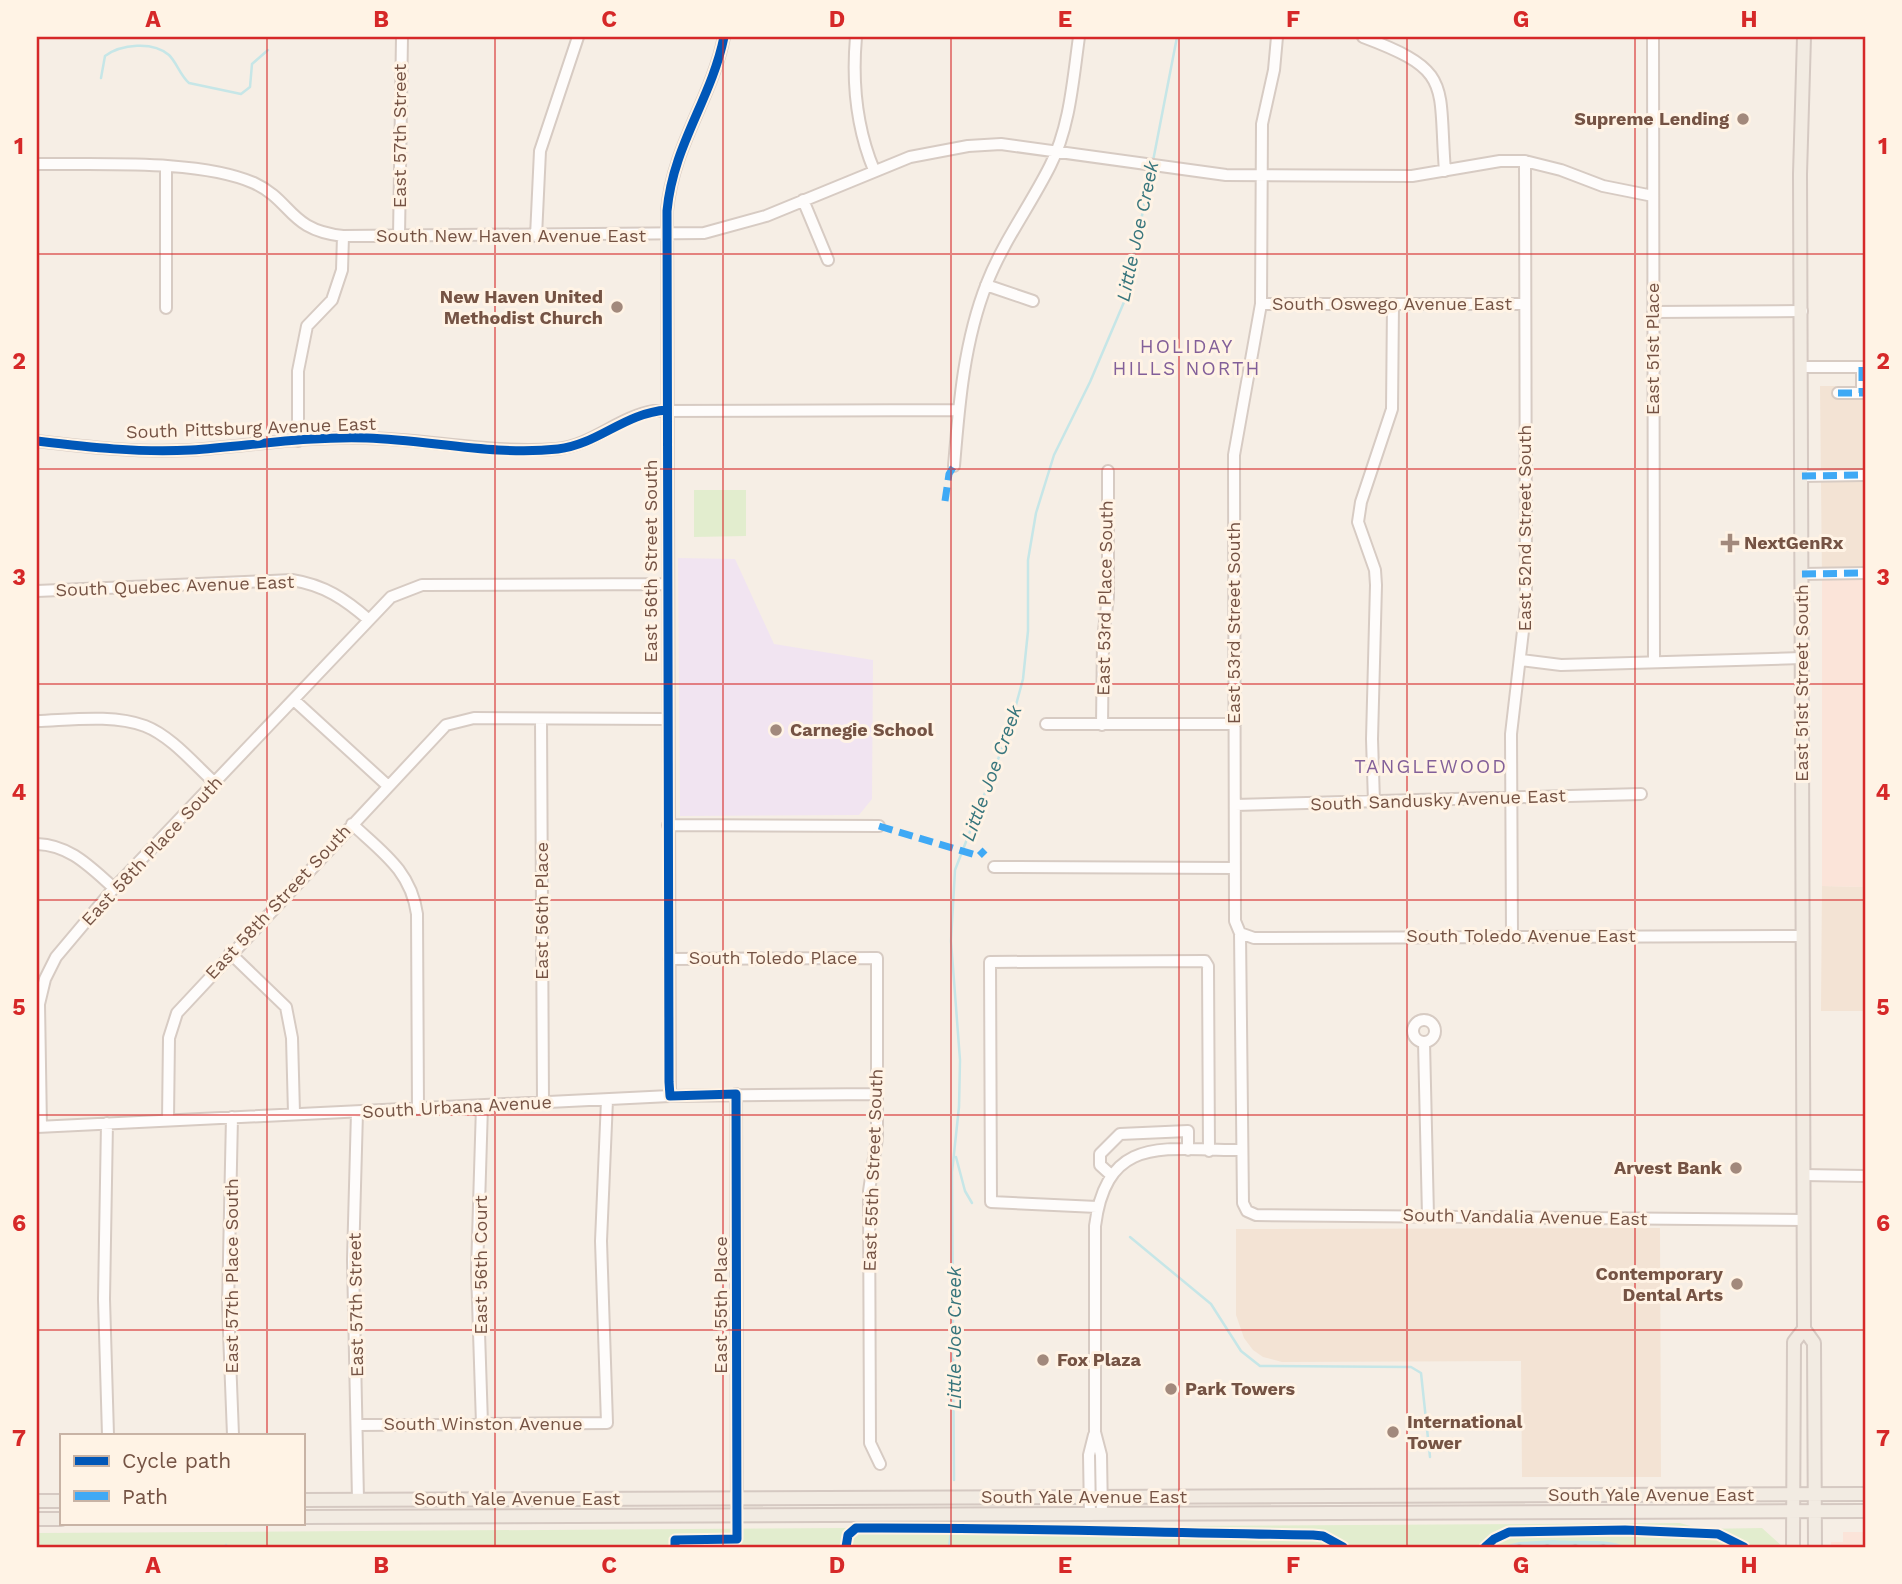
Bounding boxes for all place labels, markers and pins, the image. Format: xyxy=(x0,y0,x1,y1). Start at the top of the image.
place label: Supreme Lending xyxy=(1574,108,1730,129)
marker: Supreme Lending xyxy=(1735,111,1751,127)
place label: New Haven United Methodist Church xyxy=(440,286,603,328)
marker: New Haven United Methodist Church xyxy=(609,299,625,315)
place label: NextGenRx xyxy=(1744,532,1844,553)
marker: NextGenRx xyxy=(1722,535,1738,551)
place label: Carnegie School xyxy=(790,719,933,740)
marker: Carnegie School xyxy=(768,722,784,738)
place label: Arvest Bank xyxy=(1614,1157,1723,1178)
marker: Arvest Bank xyxy=(1728,1160,1744,1176)
place label: Contemporary Dental Arts xyxy=(1596,1263,1724,1305)
marker: Contemporary Dental Arts xyxy=(1729,1276,1745,1292)
place label: Fox Plaza xyxy=(1057,1349,1142,1370)
marker: Fox Plaza xyxy=(1035,1352,1051,1368)
place label: Park Towers xyxy=(1185,1378,1296,1399)
marker: Park Towers xyxy=(1163,1381,1179,1397)
place label: International Tower xyxy=(1407,1411,1523,1453)
marker: International Tower xyxy=(1385,1424,1401,1440)

